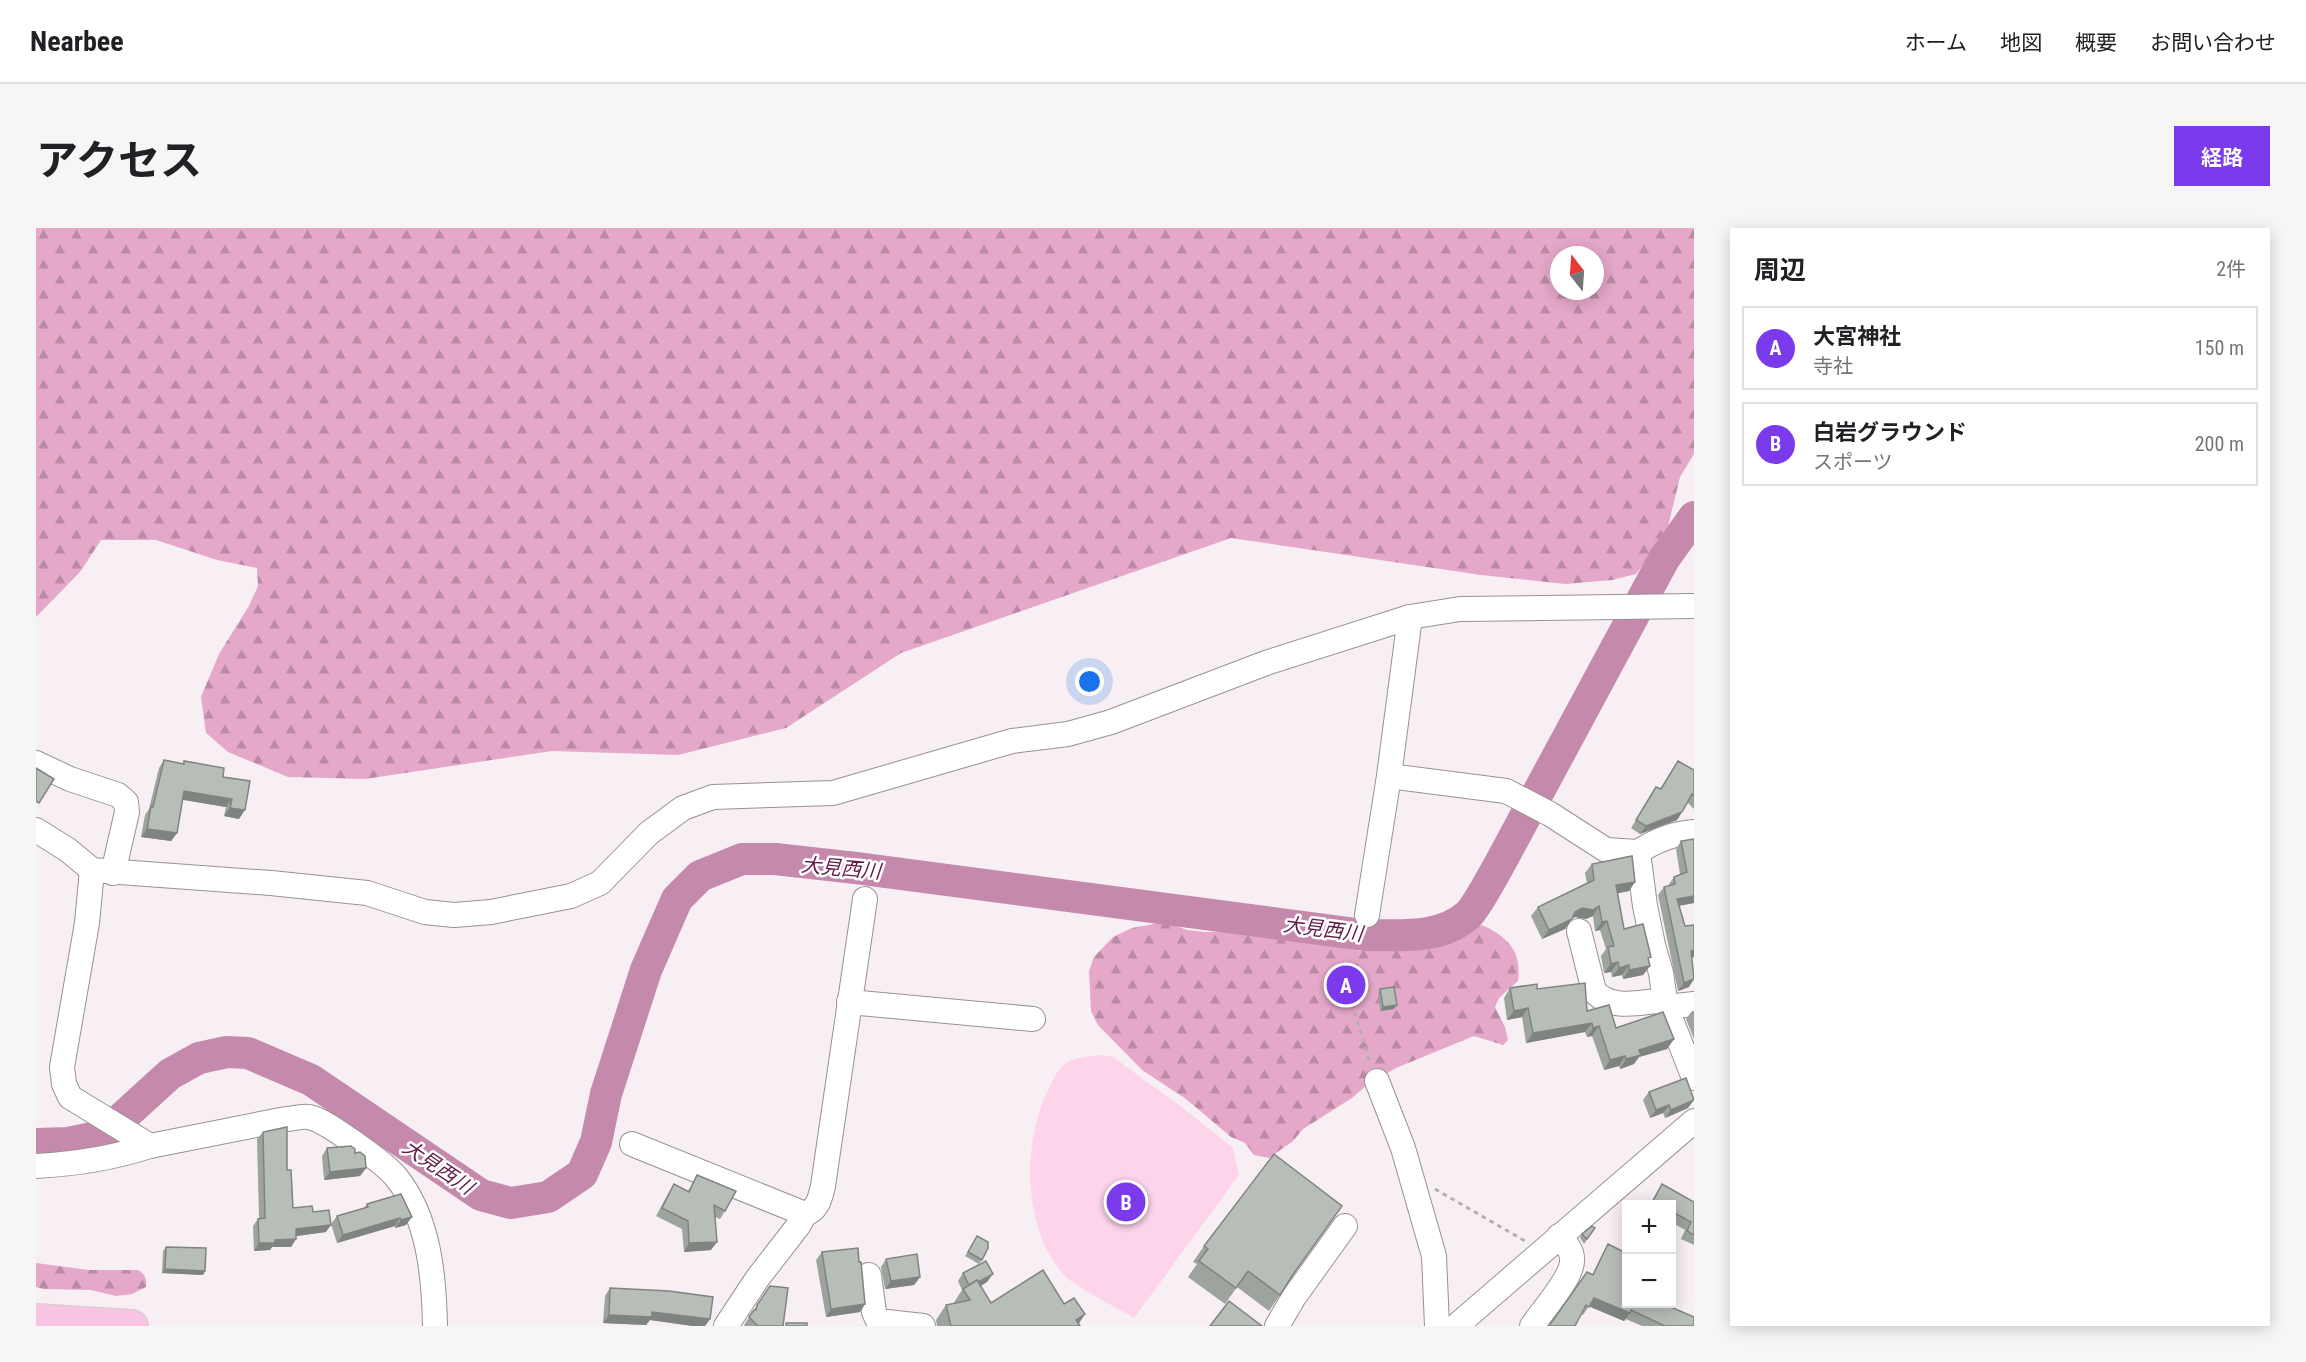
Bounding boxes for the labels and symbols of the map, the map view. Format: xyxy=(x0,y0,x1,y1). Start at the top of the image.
north arrow xyxy=(1550,246,1604,300)
your location xyxy=(1075,667,1104,696)
water label: 大見西川 xyxy=(800,853,884,884)
water label: 大見西川 xyxy=(1282,912,1366,946)
pin: A xyxy=(1326,962,1366,1008)
water label: 大見西川 xyxy=(398,1135,480,1200)
pin: B xyxy=(1106,1180,1146,1224)

